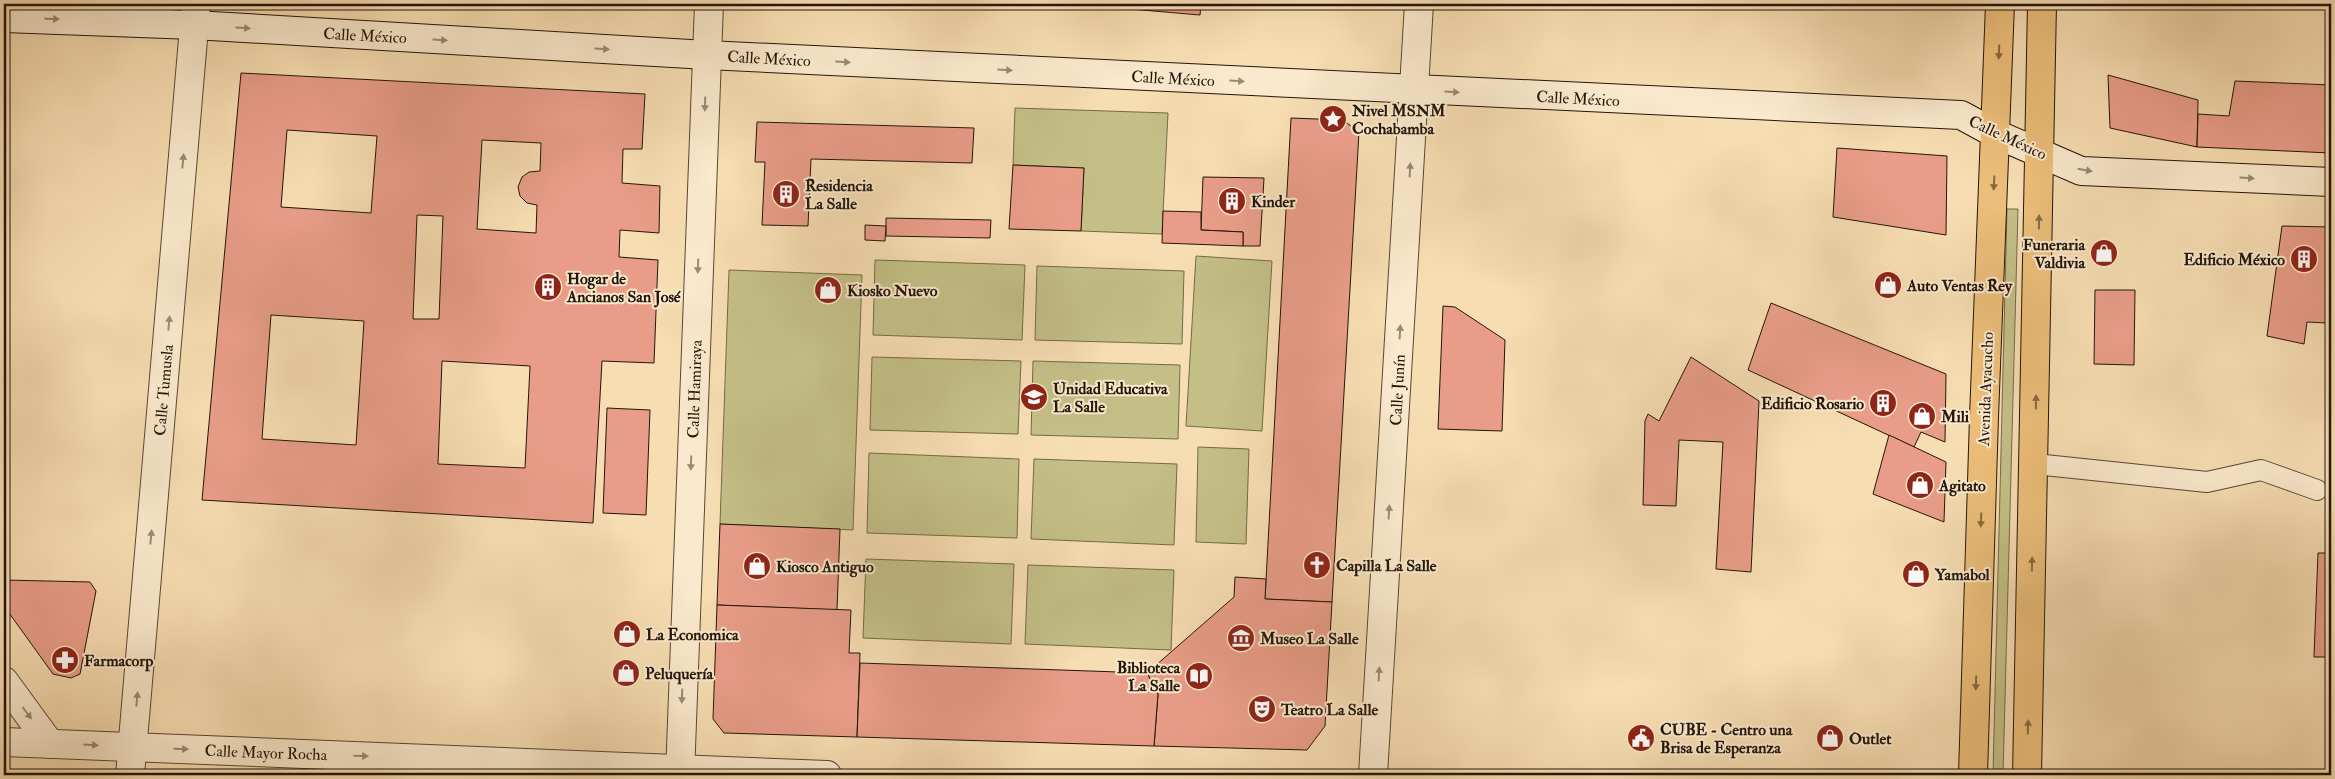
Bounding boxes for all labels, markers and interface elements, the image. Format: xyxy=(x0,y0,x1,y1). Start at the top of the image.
one-way arrow xyxy=(45,16,61,24)
street label: Calle México xyxy=(323,24,408,48)
one-way arrow xyxy=(235,25,251,33)
one-way arrow xyxy=(432,36,448,44)
one-way arrow xyxy=(1995,45,2003,61)
one-way arrow xyxy=(595,46,611,54)
street label: Calle México xyxy=(727,47,812,71)
one-way arrow xyxy=(835,58,851,66)
one-way arrow xyxy=(997,66,1013,74)
street label: Calle México xyxy=(1131,67,1216,91)
one-way arrow xyxy=(1230,78,1246,86)
street label: Calle México xyxy=(1536,87,1621,111)
one-way arrow xyxy=(1444,88,1460,96)
one-way arrow xyxy=(700,96,708,112)
place label: Nivel MSNM Cochabamba xyxy=(1351,101,1446,139)
place icon: Nivel MSNM Cochabamba xyxy=(1318,104,1348,134)
street label: Calle México xyxy=(1965,111,2050,165)
one-way arrow xyxy=(179,152,187,168)
one-way arrow xyxy=(1406,162,1414,178)
one-way arrow xyxy=(2077,166,2093,174)
one-way arrow xyxy=(1989,175,1997,191)
one-way arrow xyxy=(2239,175,2255,183)
place label: Residencia La Salle xyxy=(805,176,873,214)
building icon: Residencia La Salle xyxy=(771,179,801,209)
building icon: Kinder xyxy=(1217,186,1247,216)
place label: Kinder xyxy=(1251,192,1296,212)
one-way arrow xyxy=(2035,213,2043,229)
place label: Funeraria Valdivia xyxy=(2023,235,2085,273)
shop icon: Funeraria Valdivia xyxy=(2089,238,2119,268)
building icon: Edificio México xyxy=(2289,244,2319,274)
place label: Edificio México xyxy=(2184,250,2285,270)
one-way arrow xyxy=(694,258,702,274)
place label: Hogar de Ancianos San José xyxy=(566,269,682,308)
shop icon: Auto Ventas Rey xyxy=(1873,270,1903,300)
building icon: Hogar de Ancianos San José xyxy=(533,272,563,302)
shop icon: Kiosko Nuevo xyxy=(813,275,843,305)
place label: Auto Ventas Rey xyxy=(1906,276,2013,297)
place label: Kiosko Nuevo xyxy=(847,281,938,301)
one-way arrow xyxy=(165,314,173,330)
one-way arrow xyxy=(1397,324,1405,340)
street label: Avenida Ayacucho xyxy=(1974,331,1998,447)
street label: Calle Hamiraya xyxy=(683,339,707,439)
street label: Calle Tumusla xyxy=(150,343,178,437)
street label: Calle Junín xyxy=(1386,354,1411,426)
place label: Unidad Educativa La Salle xyxy=(1053,379,1168,417)
school or university icon: Unidad Educativa La Salle xyxy=(1019,382,1049,412)
building icon: Edificio Rosario xyxy=(1868,388,1898,418)
one-way arrow xyxy=(2032,393,2040,409)
place label: Edificio Rosario xyxy=(1761,394,1864,414)
shop icon: Mili xyxy=(1907,401,1937,431)
place label: Mili xyxy=(1940,407,1970,427)
one-way arrow xyxy=(687,456,695,472)
shop icon: Agitato xyxy=(1905,470,1935,500)
place label: Agitato xyxy=(1938,476,1986,497)
one-way arrow xyxy=(1386,504,1394,520)
one-way arrow xyxy=(1977,512,1985,528)
one-way arrow xyxy=(147,529,155,545)
church icon: Capilla La Salle xyxy=(1302,550,1332,580)
shop icon: Kiosco Antiguo xyxy=(742,551,772,581)
place label: Capilla La Salle xyxy=(1336,556,1437,577)
one-way arrow xyxy=(2029,556,2037,572)
place label: Kiosco Antiguo xyxy=(776,557,874,578)
shop icon: Yamabol xyxy=(1901,559,1931,589)
place label: Yamabol xyxy=(1934,565,1991,585)
shop icon: La Economica xyxy=(612,619,642,649)
museum icon: Museo La Salle xyxy=(1226,623,1256,653)
place label: La Economica xyxy=(646,625,739,645)
place label: Museo La Salle xyxy=(1259,629,1359,649)
pharmacy icon: Farmacorp xyxy=(50,645,80,675)
place label: Farmacorp xyxy=(84,651,153,672)
shop icon: Peluquería xyxy=(611,658,641,688)
place label: Biblioteca La Salle xyxy=(1117,658,1180,696)
library icon: Biblioteca La Salle xyxy=(1184,661,1214,691)
place label: Peluquería xyxy=(645,664,713,685)
one-way arrow xyxy=(1376,666,1384,682)
one-way arrow xyxy=(1972,675,1980,691)
one-way arrow xyxy=(678,688,686,704)
one-way arrow xyxy=(133,690,141,706)
theatre icon: Teatro La Salle xyxy=(1247,694,1277,724)
place label: Teatro La Salle xyxy=(1280,700,1378,720)
one-way arrow xyxy=(22,706,32,720)
one-way arrow xyxy=(2024,718,2032,734)
place label: CUBE - Centro una Brisa de Esperanza xyxy=(1660,720,1793,759)
public building icon: CUBE - Centro una Brisa de Esperanza xyxy=(1626,723,1656,753)
shop icon: Outlet xyxy=(1815,723,1845,753)
place label: Outlet xyxy=(1849,729,1892,749)
street label: Calle Mayor Rocha xyxy=(204,741,328,765)
one-way arrow xyxy=(84,742,100,750)
one-way arrow xyxy=(173,745,189,753)
one-way arrow xyxy=(353,753,369,761)

